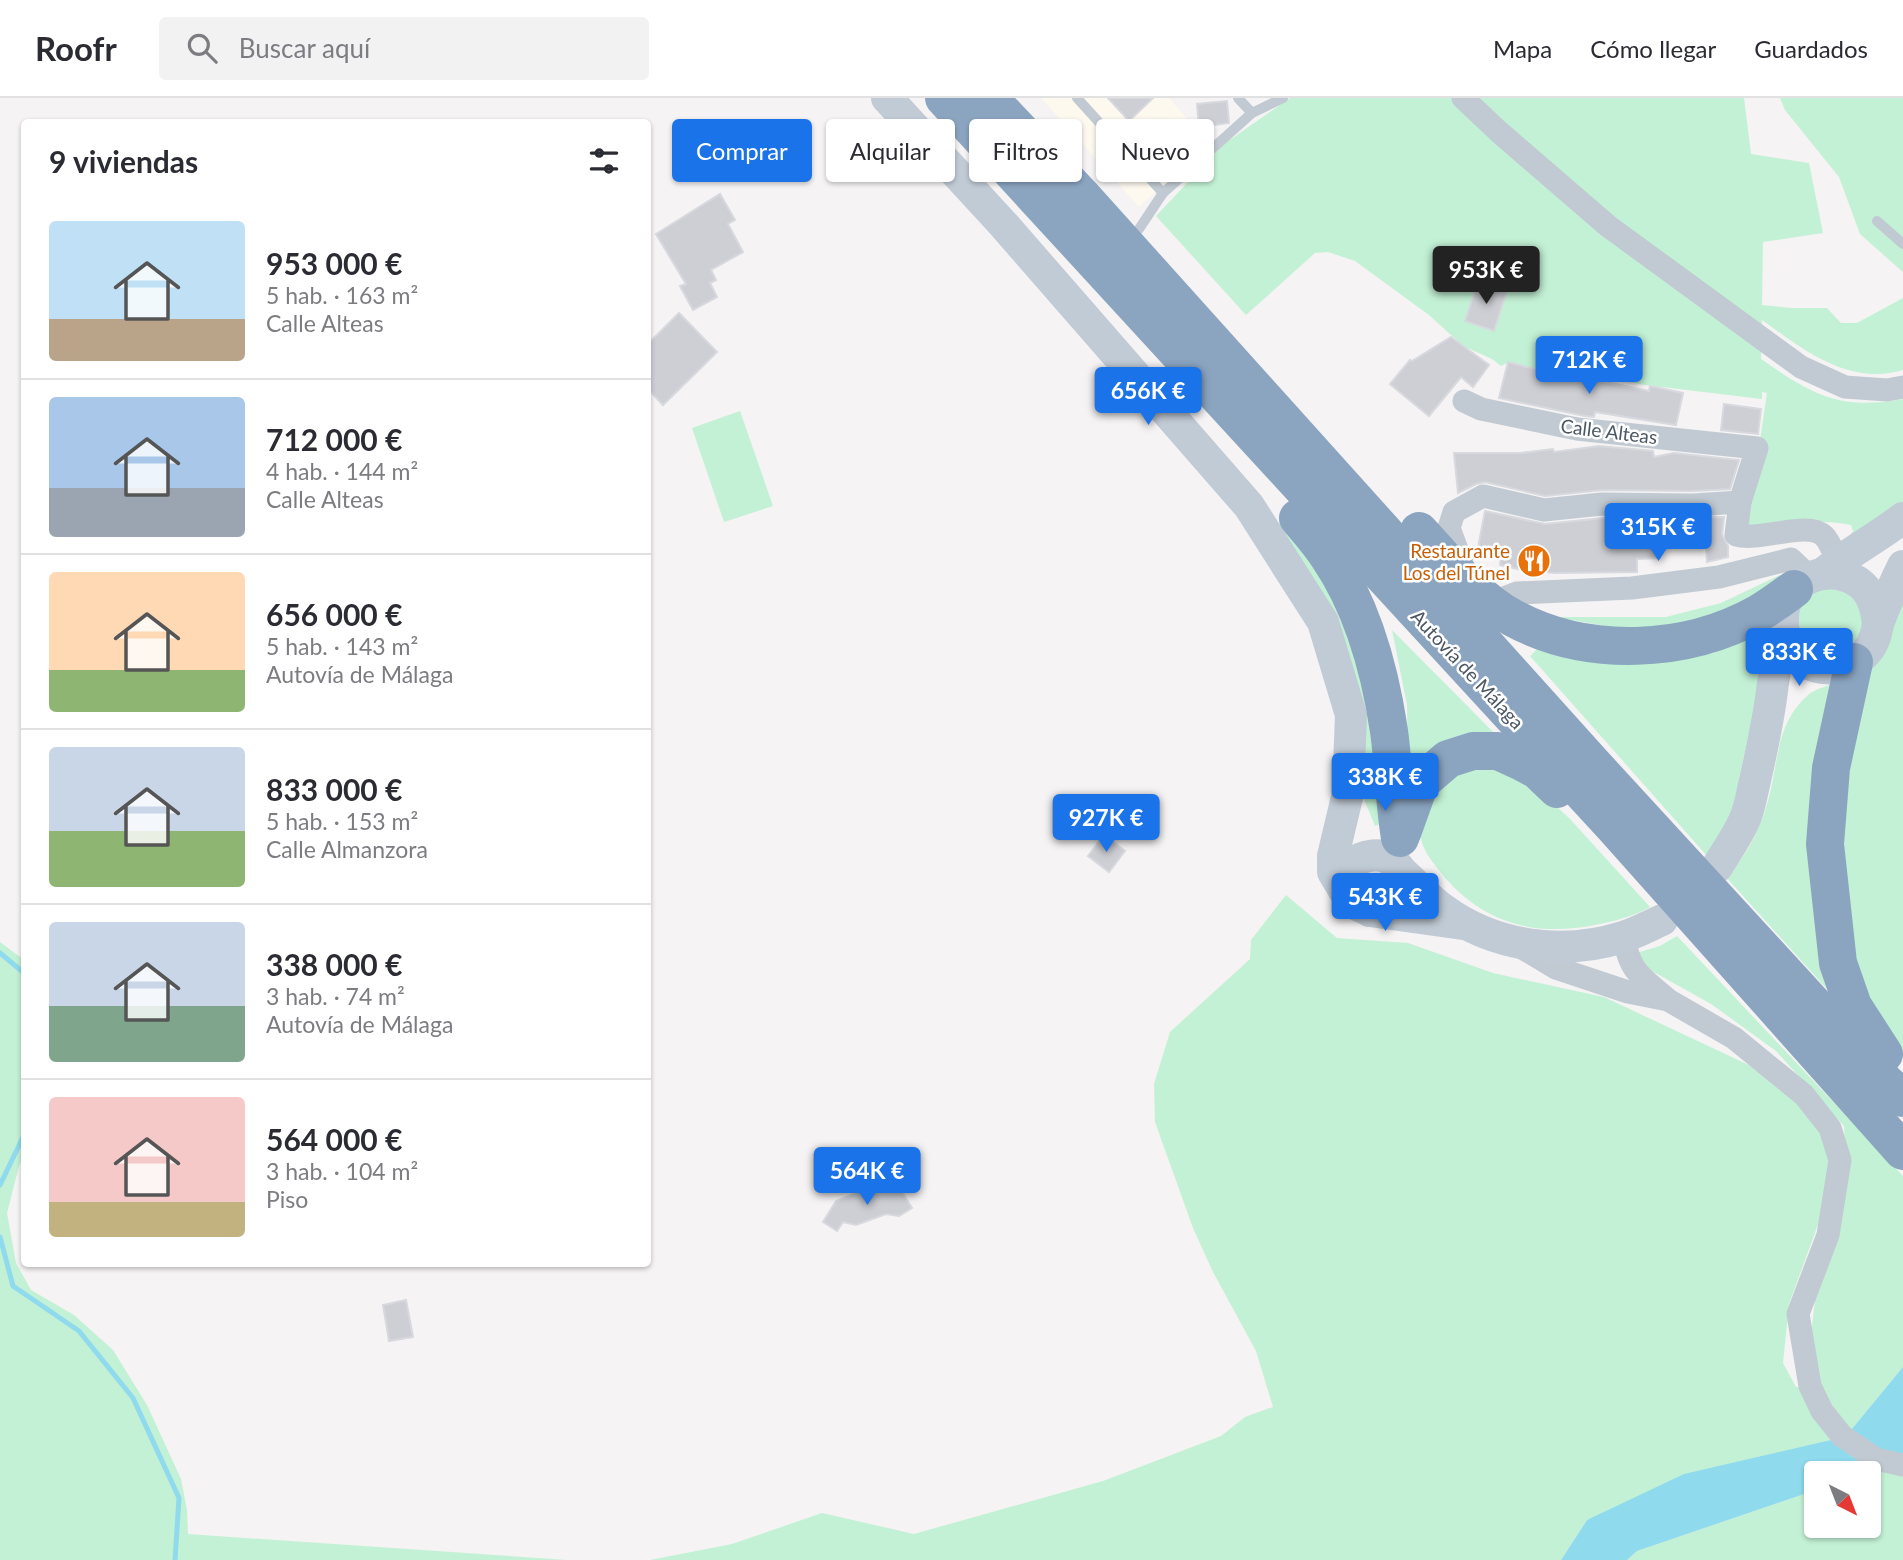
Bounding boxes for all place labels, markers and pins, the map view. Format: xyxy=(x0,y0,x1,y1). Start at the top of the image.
pin: 953K € xyxy=(1429,246,1543,306)
pin: 712K € xyxy=(1532,336,1646,396)
pin: 656K € xyxy=(1091,368,1205,427)
pin: 315K € xyxy=(1601,504,1715,563)
place label: Restaurante Los del Túnel xyxy=(1403,539,1510,584)
restaurant icon: Restaurante Los del Túnel xyxy=(1515,542,1553,580)
pin: 833K € xyxy=(1742,628,1856,688)
pin: 338K € xyxy=(1328,754,1442,813)
pin: 927K € xyxy=(1049,794,1163,854)
pin: 543K € xyxy=(1328,874,1442,933)
pin: 564K € xyxy=(810,1148,924,1207)

